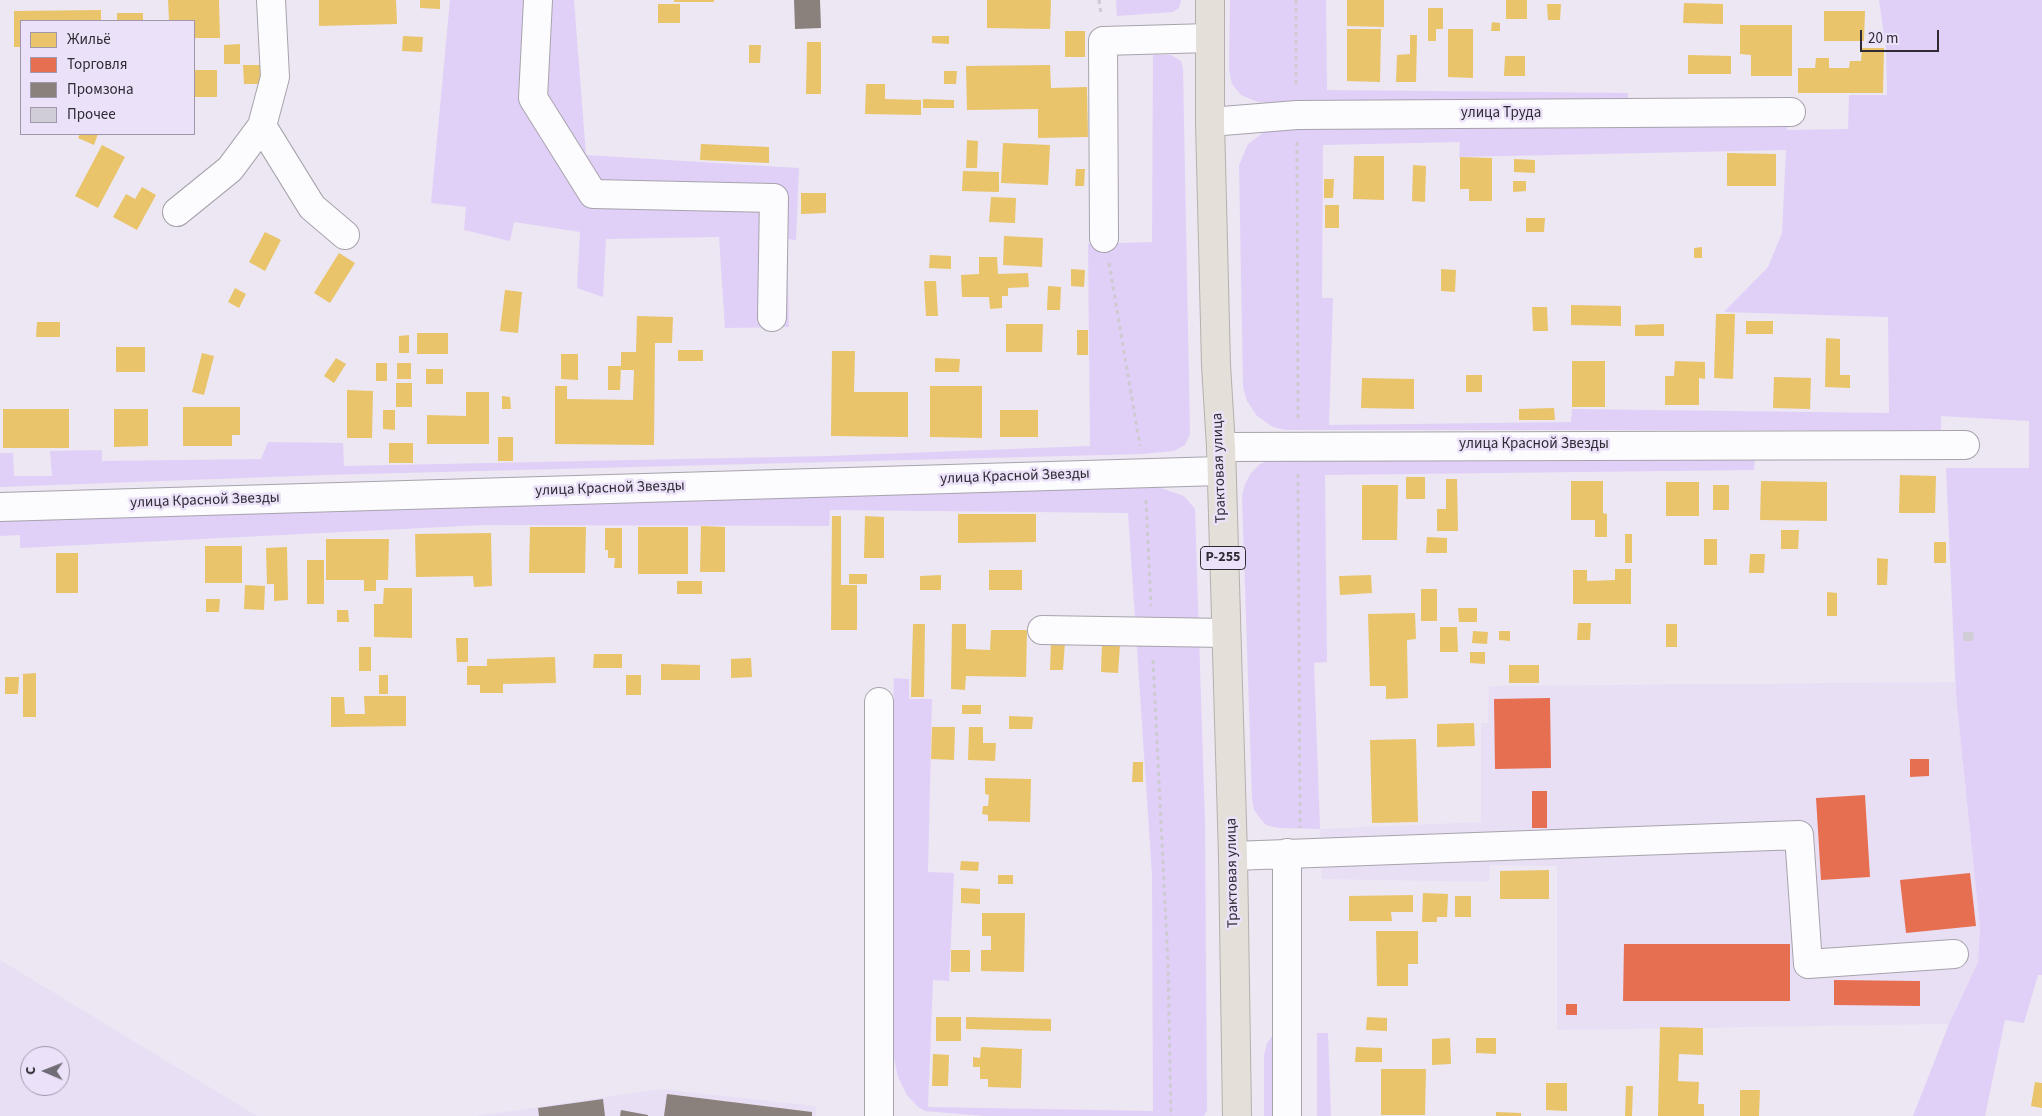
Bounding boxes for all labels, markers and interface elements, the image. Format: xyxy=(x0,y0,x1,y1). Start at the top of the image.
legend xyxy=(20,20,195,135)
scale bar xyxy=(1862,20,1941,52)
text: 20 m xyxy=(1868,28,1898,49)
text: Жильё xyxy=(67,29,111,50)
text: Торговля xyxy=(67,54,127,75)
text: Промзона xyxy=(67,79,134,100)
text: Прочее xyxy=(67,104,116,125)
street label: улица Труда xyxy=(1461,105,1541,123)
street label: Трактовая улица xyxy=(1209,413,1231,523)
street label: улица Красной Звезды xyxy=(1459,436,1609,454)
street label: улица Красной Звезды xyxy=(940,465,1090,489)
street label: улица Красной Звезды xyxy=(535,477,685,501)
street label: улица Красной Звезды xyxy=(130,489,280,513)
road number: Р-255 xyxy=(1200,546,1246,570)
street label: Трактовая улица xyxy=(1223,818,1243,928)
north arrow xyxy=(20,1046,70,1096)
text: С xyxy=(21,1067,41,1075)

